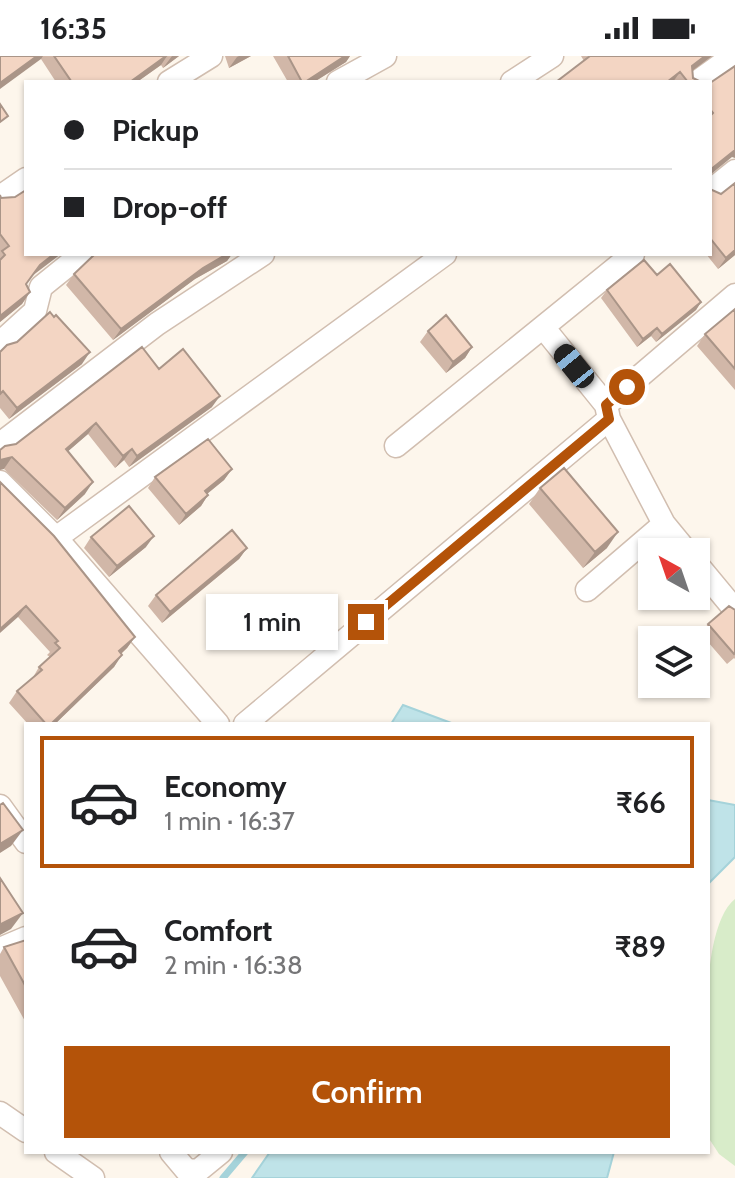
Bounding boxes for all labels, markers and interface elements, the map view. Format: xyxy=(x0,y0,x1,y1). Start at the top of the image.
text: 16:35 xyxy=(40,10,107,47)
text: Pickup xyxy=(112,112,199,149)
text: Drop-off xyxy=(112,189,227,226)
car xyxy=(550,340,598,392)
route start xyxy=(609,369,645,405)
north arrow xyxy=(638,538,710,610)
map controls xyxy=(638,538,710,698)
callout: 1 min xyxy=(206,594,338,650)
route end xyxy=(348,604,384,640)
text: 1 min xyxy=(243,606,301,638)
button: layers xyxy=(638,626,710,698)
icon: car xyxy=(68,766,140,838)
text: Economy xyxy=(164,768,287,805)
text: ₹66 xyxy=(616,784,666,821)
text: 1 min · 16:37 xyxy=(164,805,295,837)
icon: car xyxy=(68,910,140,982)
text: Comfort xyxy=(164,912,272,949)
text: ₹89 xyxy=(615,928,666,965)
text: 2 min · 16:38 xyxy=(164,949,303,981)
button: Confirm xyxy=(64,1046,670,1138)

